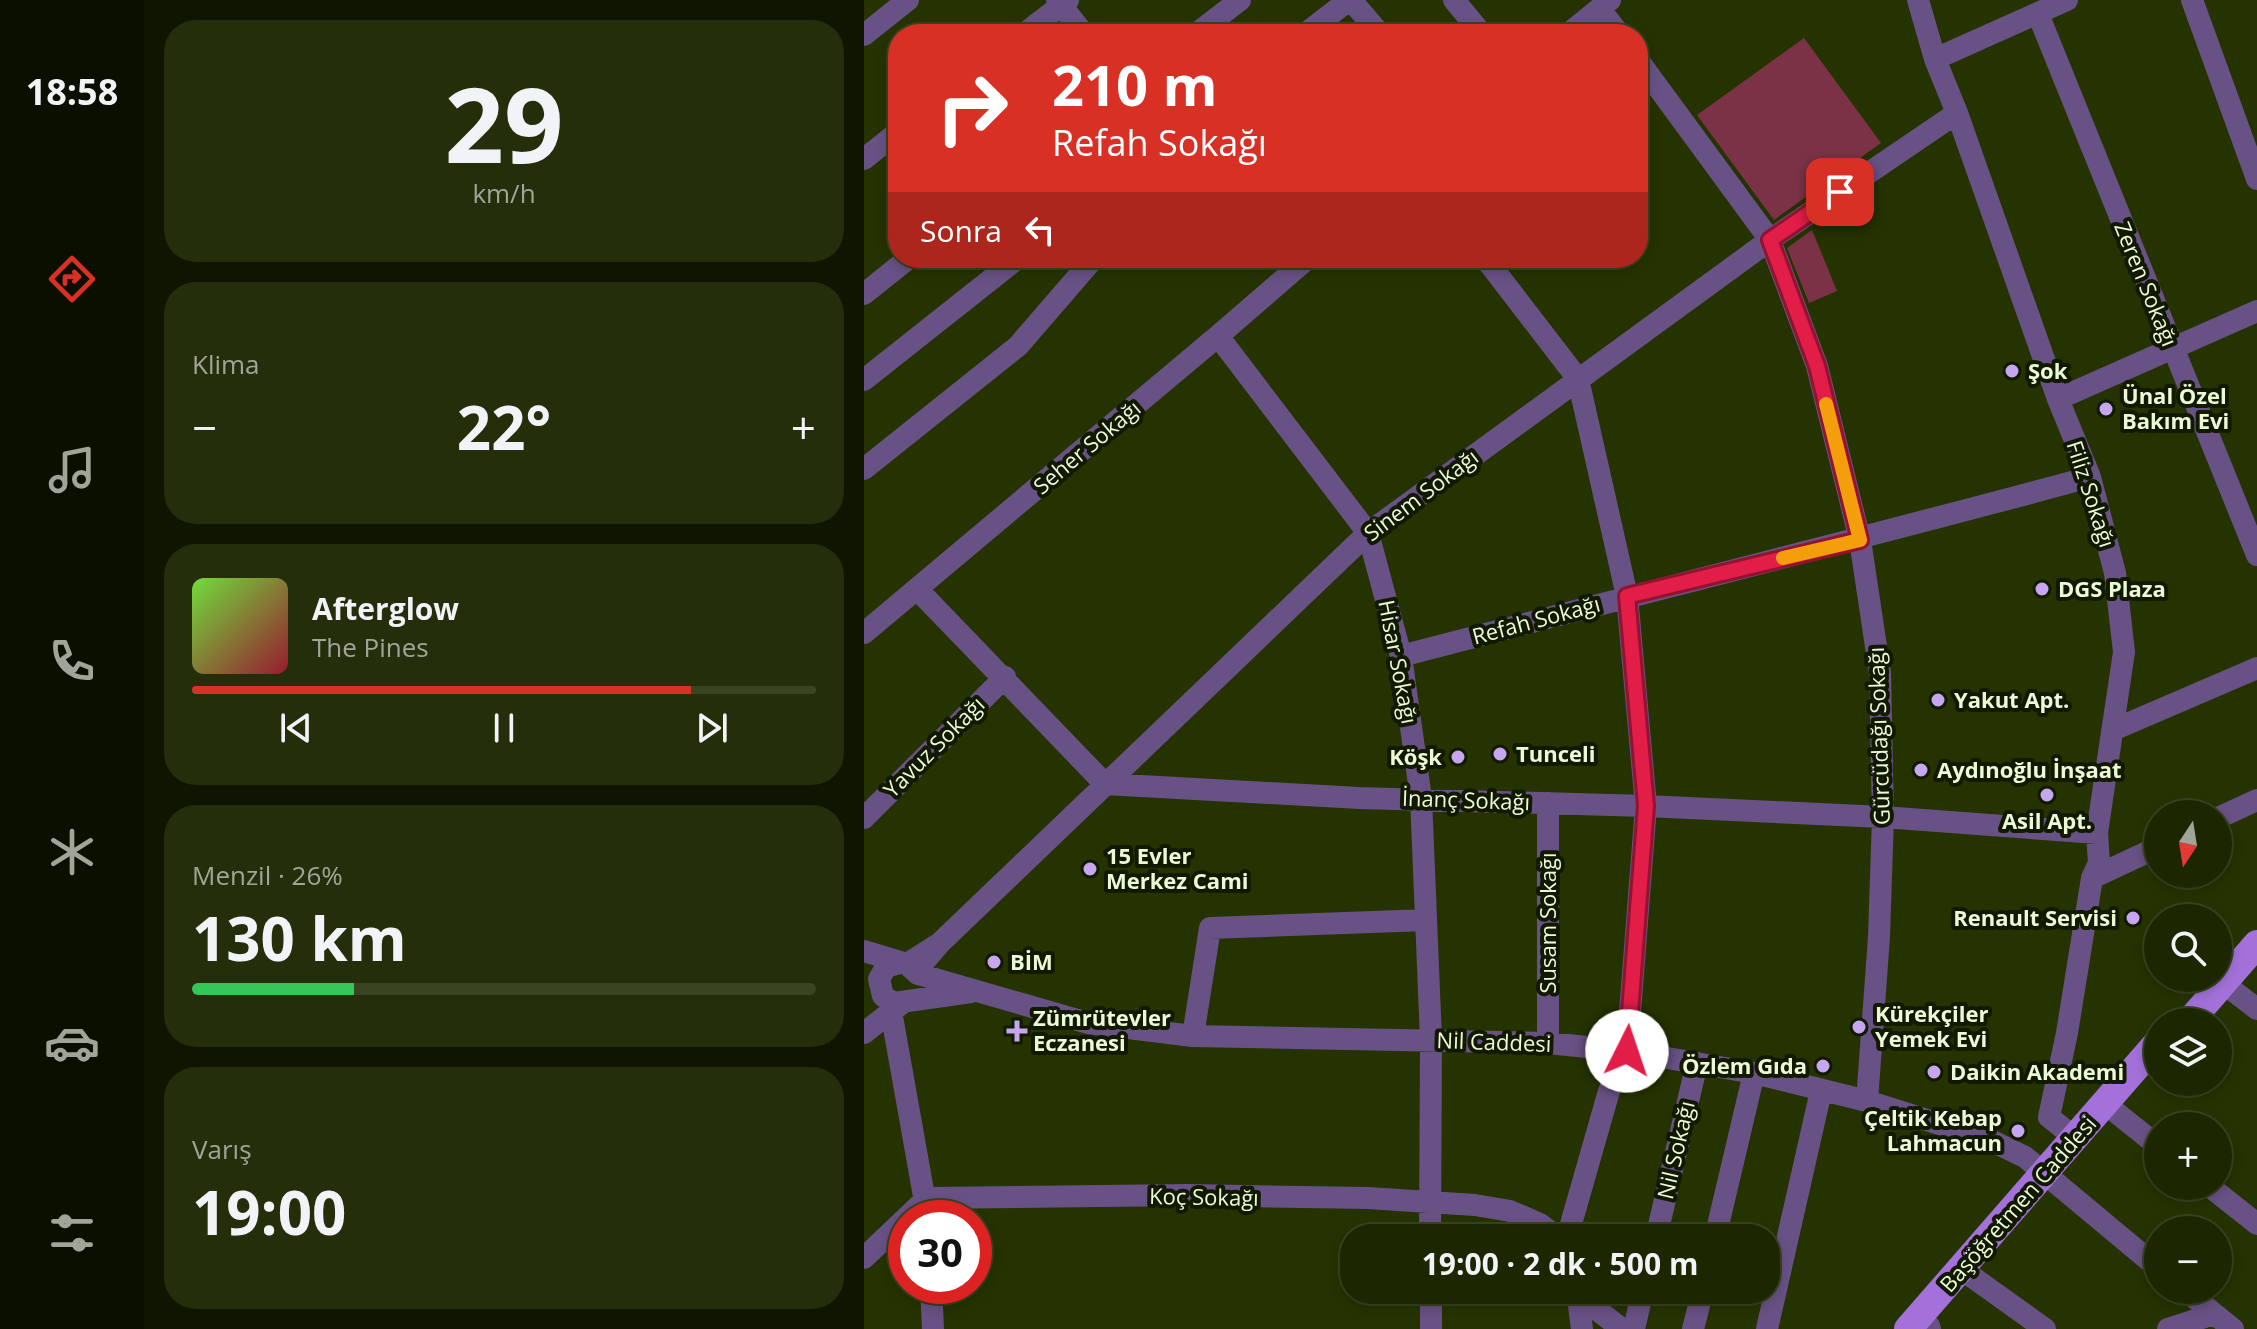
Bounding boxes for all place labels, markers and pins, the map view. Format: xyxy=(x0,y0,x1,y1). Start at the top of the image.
pin xyxy=(1806,158,1874,226)
place label: Şok xyxy=(2028,355,2068,385)
marker: Şok xyxy=(2003,362,2021,380)
place label: Ünal Özel Bakım Evi xyxy=(2122,380,2229,435)
marker: Ünal Özel Bakım Evi xyxy=(2097,400,2115,418)
place label: DGS Plaza xyxy=(2058,573,2166,603)
marker: DGS Plaza xyxy=(2033,580,2051,598)
place label: Yakut Apt. xyxy=(1954,684,2069,714)
marker: Yakut Apt. xyxy=(1929,691,1947,709)
place label: Tunceli xyxy=(1516,738,1595,768)
place label: Köşk xyxy=(1389,741,1442,771)
marker: Tunceli xyxy=(1491,745,1509,763)
marker: Köşk xyxy=(1449,748,1467,766)
place label: Aydınoğlu İnşaat xyxy=(1937,754,2122,784)
marker: Aydınoğlu İnşaat xyxy=(1912,761,1930,779)
marker: Asil Apt. xyxy=(2038,786,2056,804)
place label: Asil Apt. xyxy=(2002,805,2092,835)
place label: 15 Evler Merkez Cami xyxy=(1106,840,1248,895)
marker: 15 Evler Merkez Cami xyxy=(1081,860,1099,878)
place label: Renault Servisi xyxy=(1953,902,2117,932)
marker: Renault Servisi xyxy=(2124,909,2142,927)
place label: BİM xyxy=(1010,946,1053,976)
marker: BİM xyxy=(985,953,1003,971)
place label: Kürekçiler Yemek Evi xyxy=(1875,998,1988,1053)
place label: Zümrütevler Eczanesi xyxy=(1033,1002,1171,1057)
marker: Kürekçiler Yemek Evi xyxy=(1850,1018,1868,1036)
marker: Zümrütevler Eczanesi xyxy=(1008,1022,1026,1040)
place label: Özlem Gıda xyxy=(1682,1050,1807,1080)
place label: Daikin Akademi xyxy=(1950,1056,2124,1086)
marker: Özlem Gıda xyxy=(1814,1057,1832,1075)
marker: Daikin Akademi xyxy=(1925,1063,1943,1081)
place label: Çeltik Kebap Lahmacun xyxy=(1864,1102,2002,1157)
marker: Çeltik Kebap Lahmacun xyxy=(2009,1122,2027,1140)

